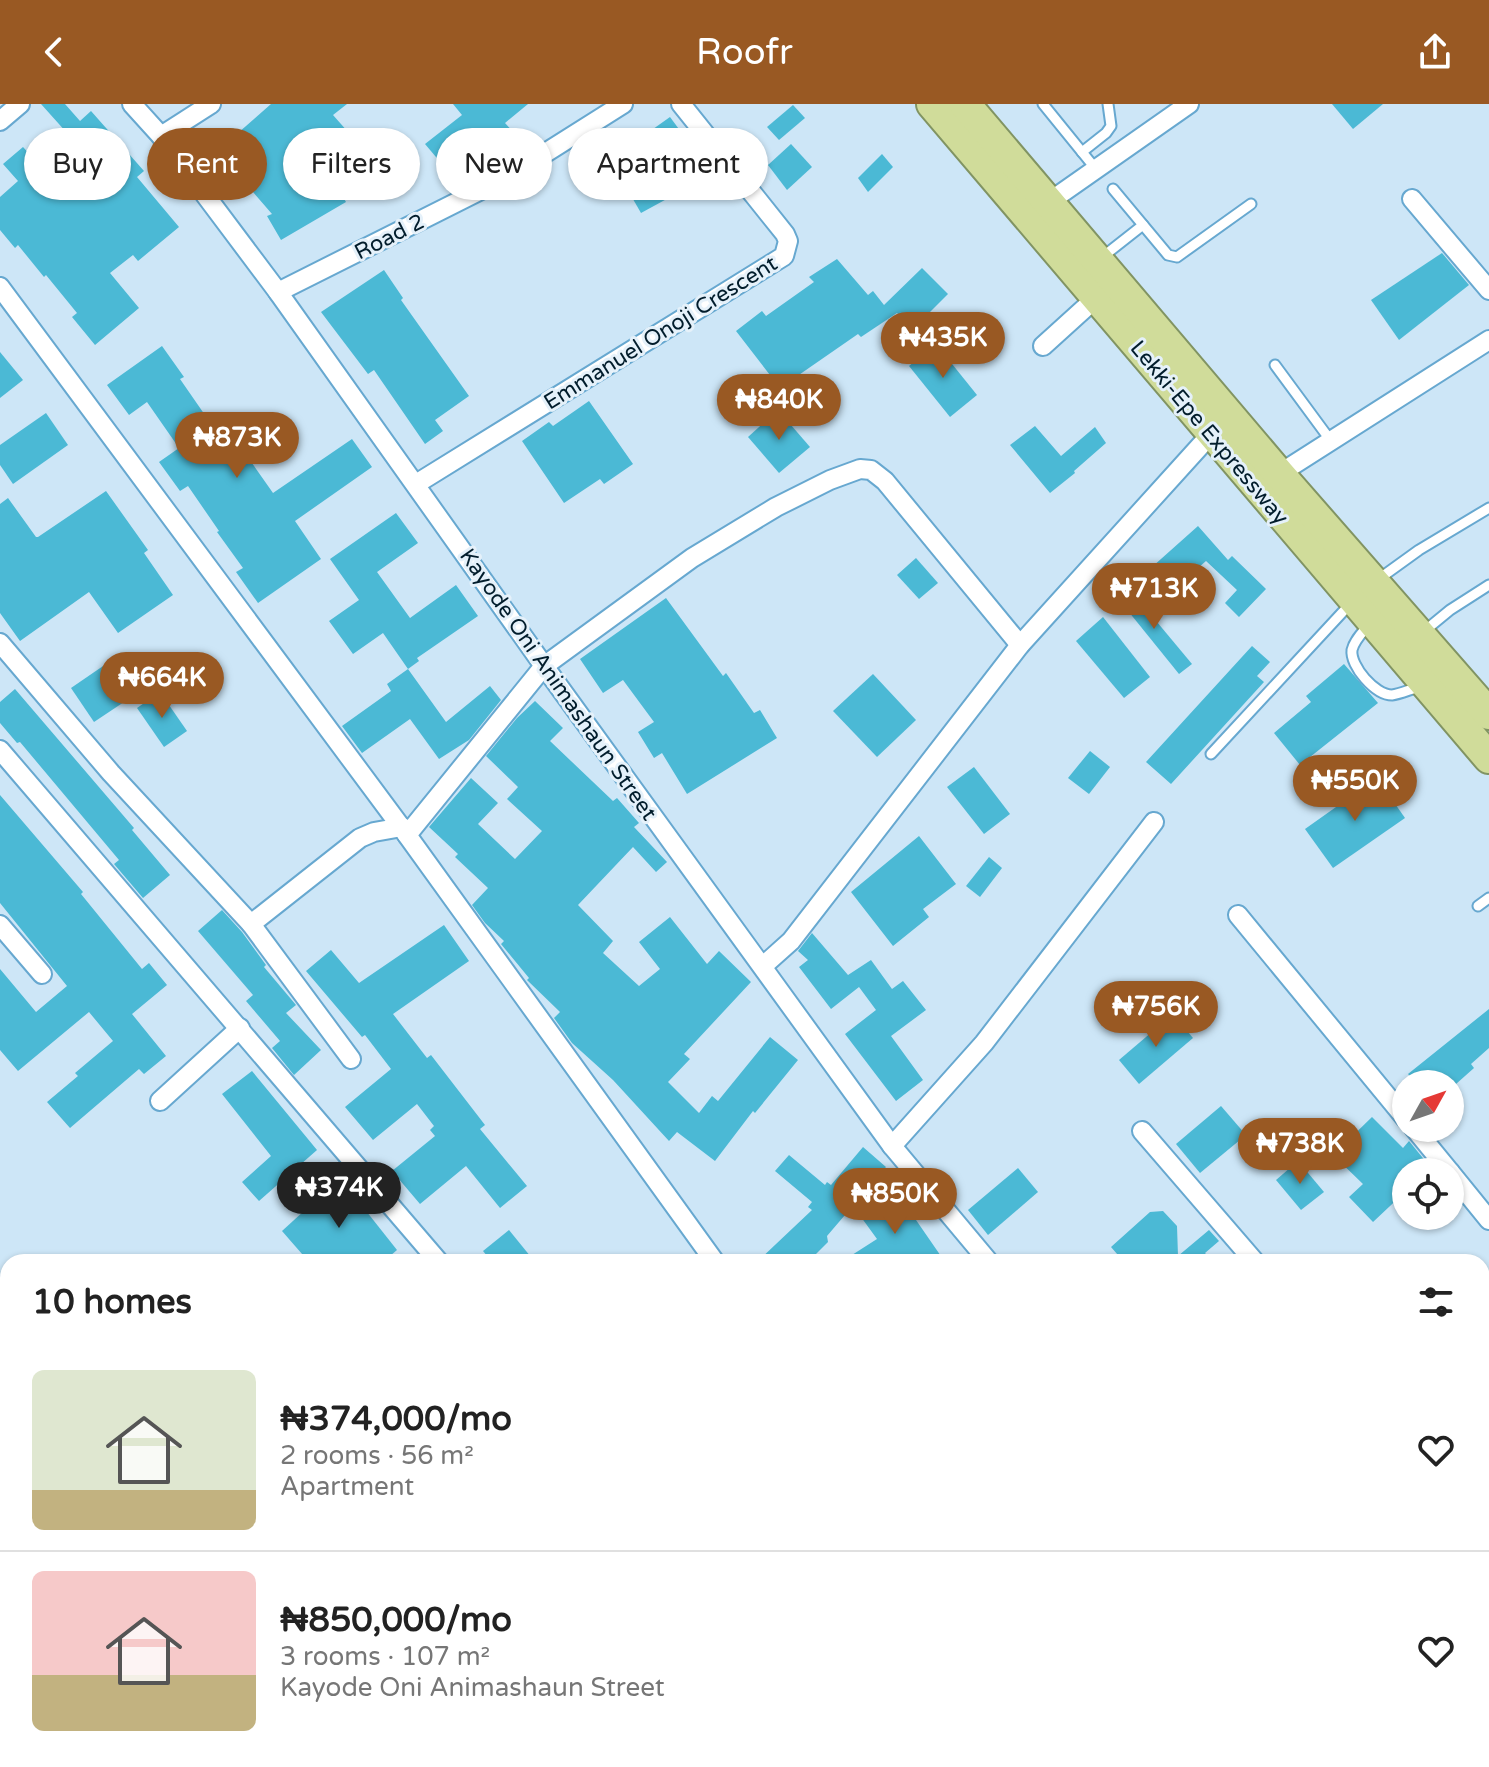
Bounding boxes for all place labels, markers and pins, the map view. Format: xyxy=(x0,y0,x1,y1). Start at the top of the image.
pin: ₦435K xyxy=(887,312,999,380)
pin: ₦840K xyxy=(723,374,835,442)
pin: ₦873K xyxy=(181,412,293,480)
pin: ₦713K xyxy=(1098,563,1210,631)
pin: ₦664K xyxy=(106,652,218,720)
pin: ₦550K xyxy=(1299,755,1411,823)
pin: ₦756K xyxy=(1100,981,1212,1049)
pin: ₦738K xyxy=(1244,1118,1356,1186)
pin: ₦374K xyxy=(283,1162,395,1230)
pin: ₦850K xyxy=(839,1168,951,1236)

